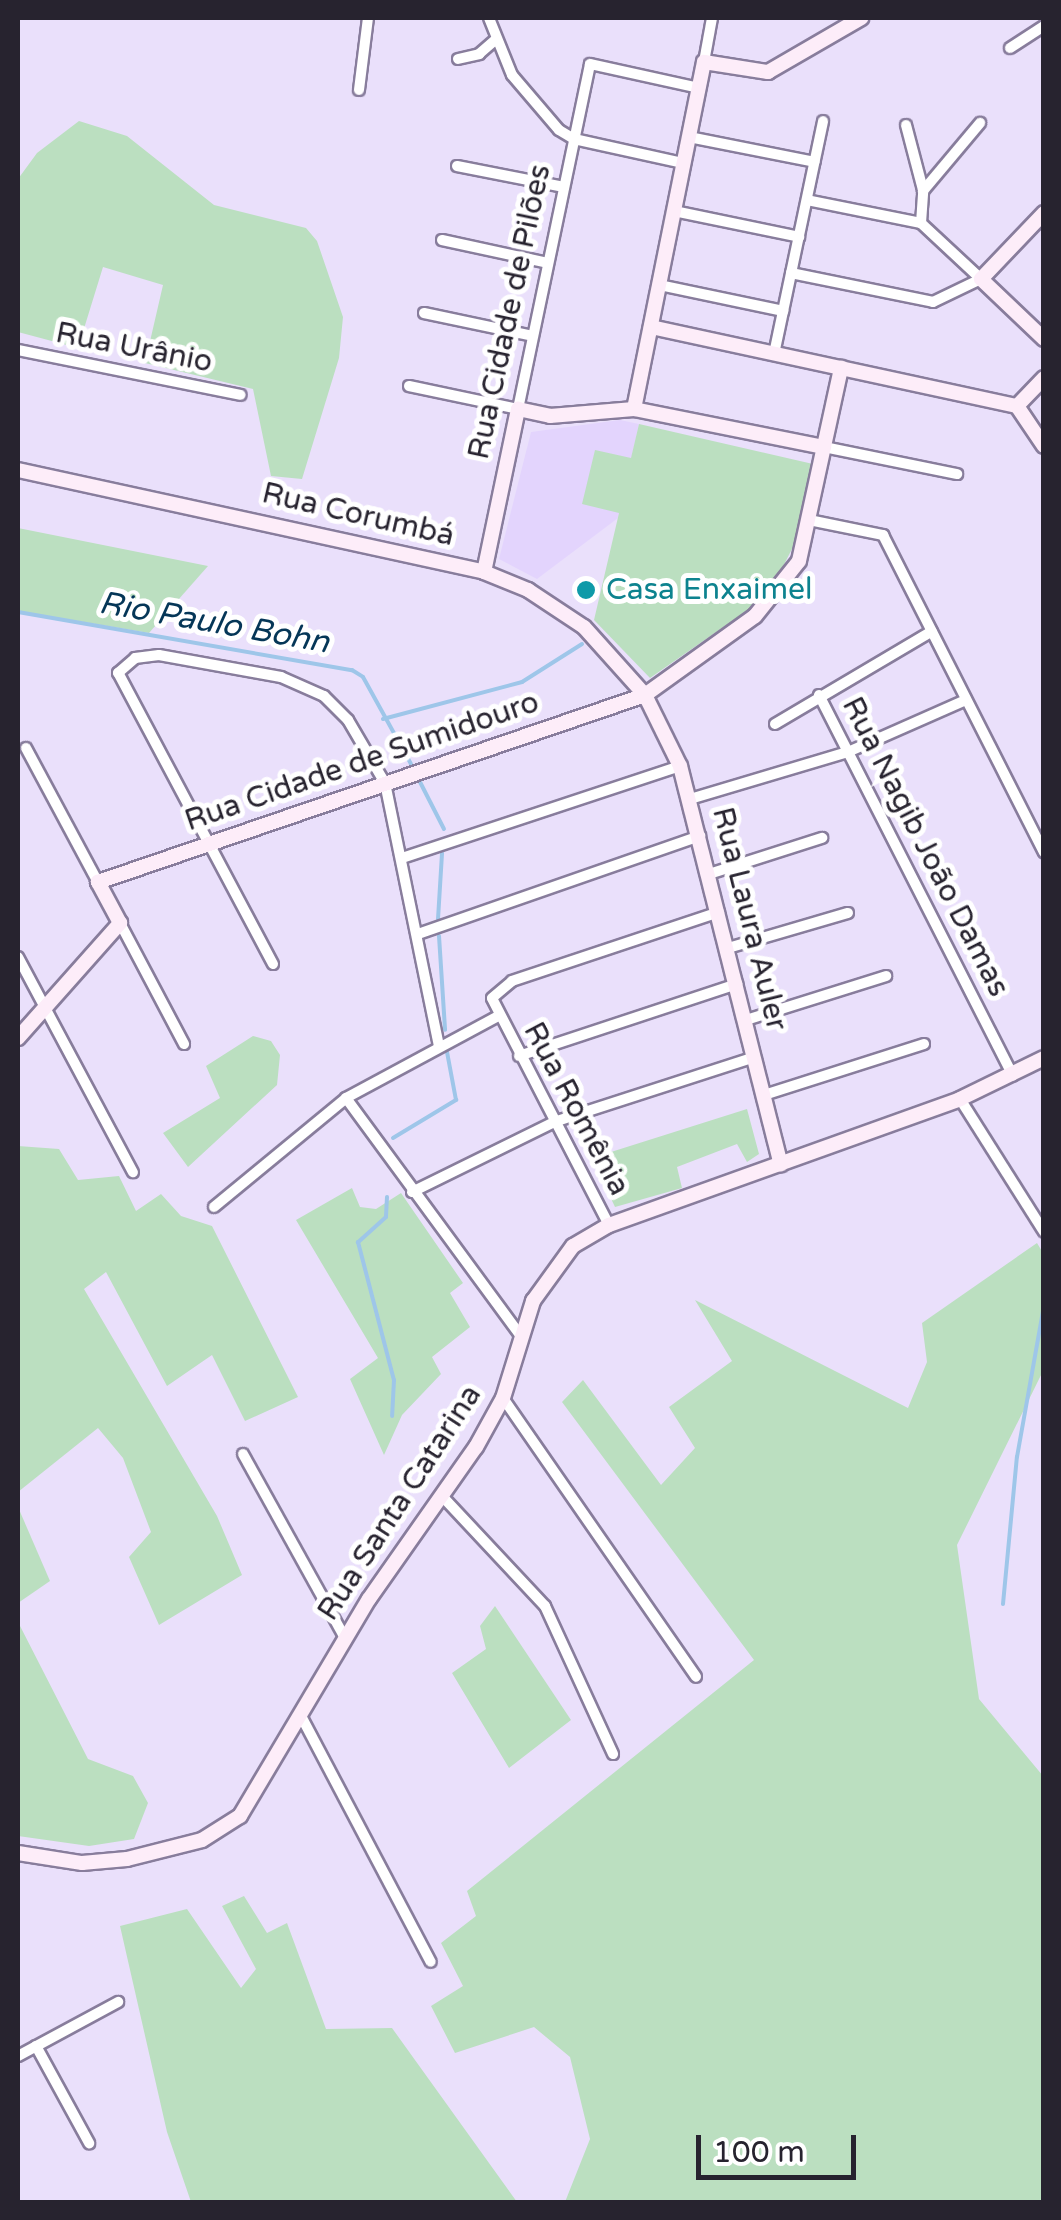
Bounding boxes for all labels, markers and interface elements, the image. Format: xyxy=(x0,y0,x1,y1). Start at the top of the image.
street label: Rua Cidade de Pilões xyxy=(461,161,559,463)
street label: Rua Urânio xyxy=(53,315,215,381)
street label: Rua Corumbá xyxy=(258,475,458,555)
place label: Casa Enxaimel xyxy=(606,572,813,608)
marker: Casa Enxaimel xyxy=(575,579,597,601)
water label: Rio Paulo Bohn xyxy=(96,584,332,662)
street label: Rua Cidade de Sumidouro xyxy=(180,684,544,840)
street label: Rua Nagib João Damas xyxy=(834,691,1016,1003)
street label: Rua Laura Auler xyxy=(704,804,794,1034)
street label: Rua Romênia xyxy=(515,1016,637,1202)
street label: Rua Santa Catarina xyxy=(310,1379,490,1627)
scale bar xyxy=(701,2115,861,2177)
text: 100 m xyxy=(713,2134,805,2171)

